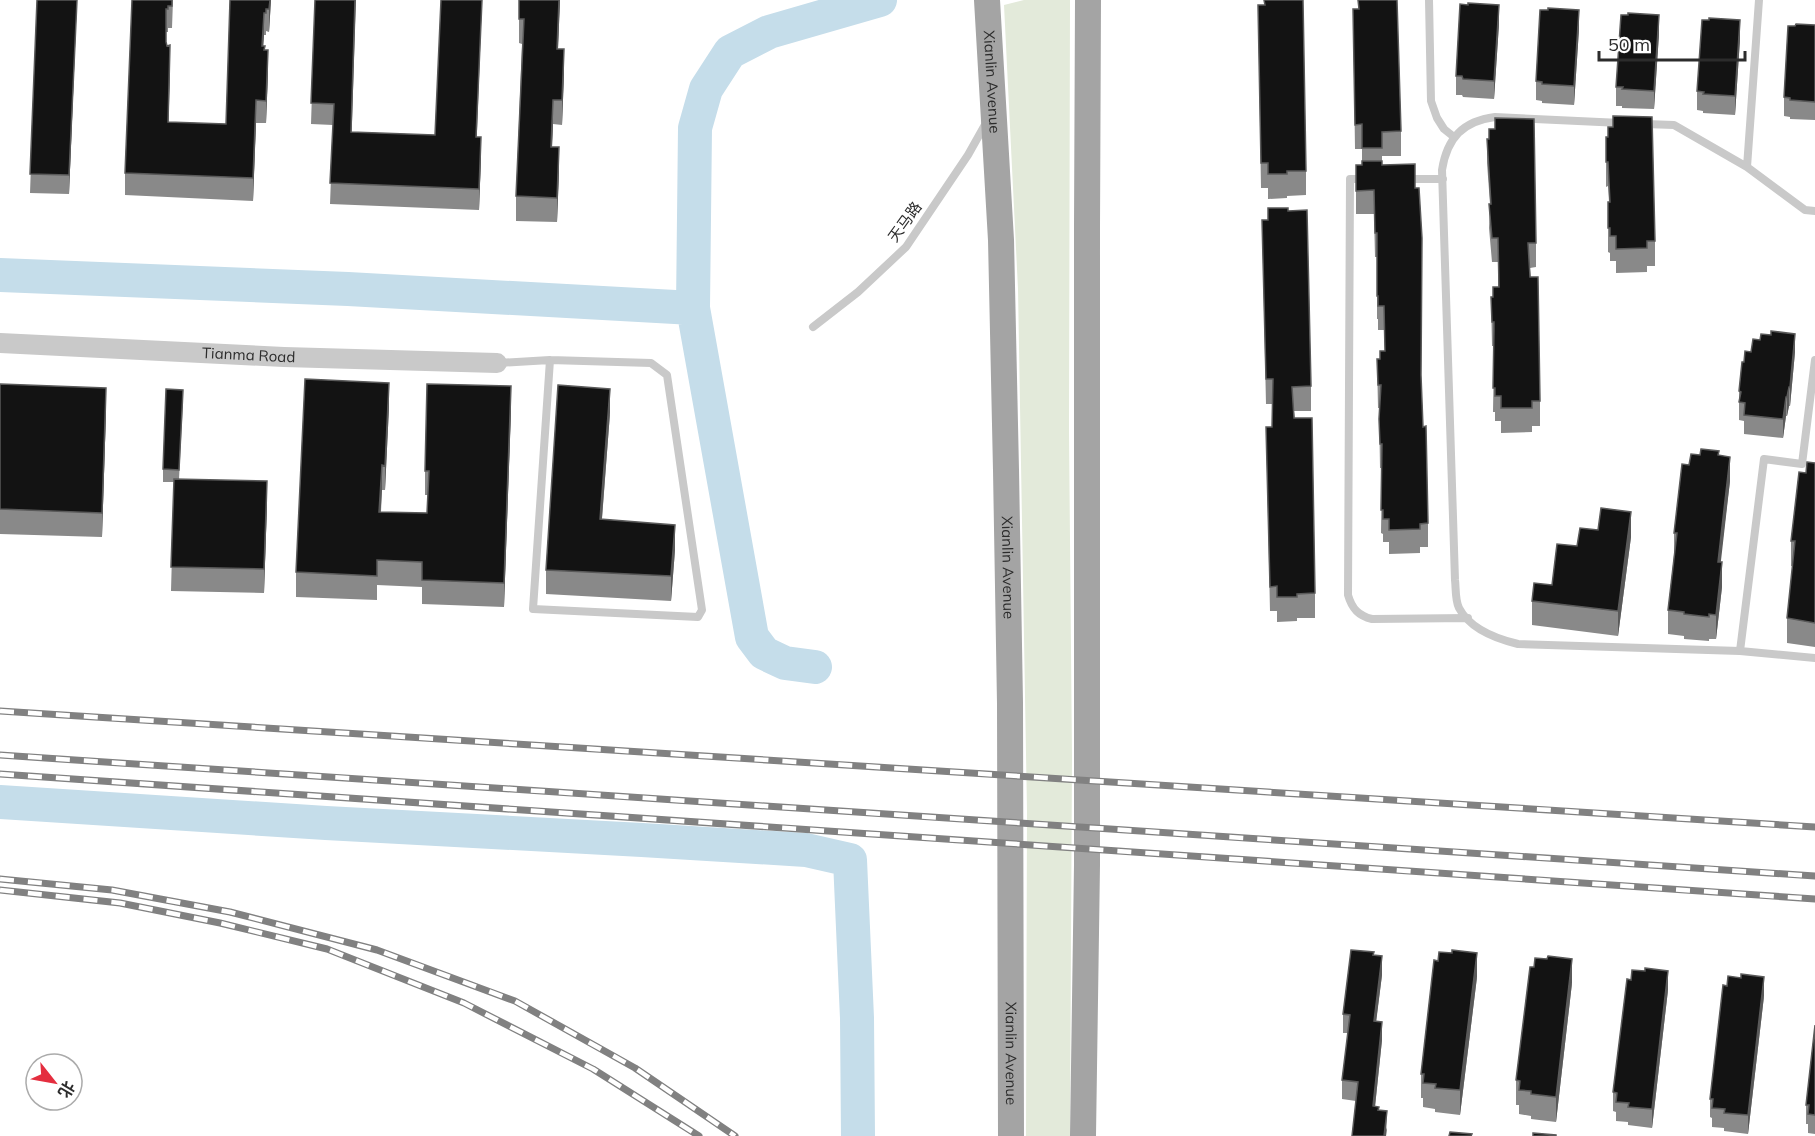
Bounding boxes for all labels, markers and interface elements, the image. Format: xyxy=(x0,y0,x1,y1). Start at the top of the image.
scale bar xyxy=(1599,24,1744,62)
street label: Xianlin Avenue xyxy=(980,30,1005,134)
text: 50 m xyxy=(1608,33,1650,56)
street label: 天马路 xyxy=(884,198,926,245)
street label: Tianma Road xyxy=(202,343,296,366)
street label: Xianlin Avenue xyxy=(998,516,1019,619)
street label: Xianlin Avenue xyxy=(1002,1002,1021,1105)
north arrow xyxy=(24,1052,84,1112)
text: 北 xyxy=(54,1078,80,1102)

